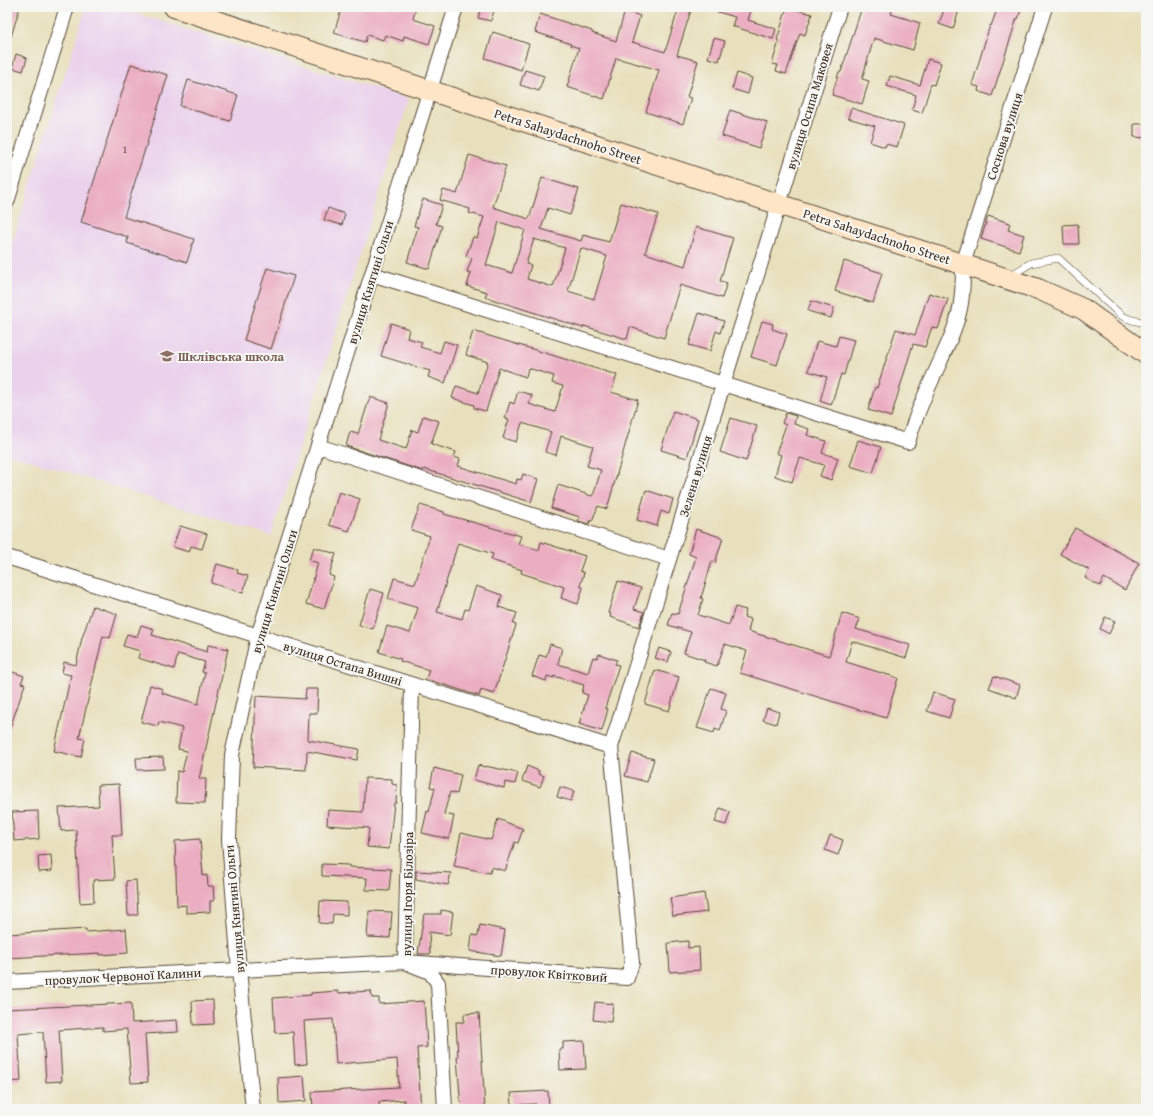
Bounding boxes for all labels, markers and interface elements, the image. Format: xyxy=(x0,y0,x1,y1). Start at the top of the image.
street label: вулиця Осипа Маковея xyxy=(781,40,838,172)
street label: Соснова вулиця xyxy=(981,90,1028,182)
street label: Petra Sahaydachnoho Street xyxy=(492,104,644,169)
house number: 1 xyxy=(122,141,128,157)
street label: Petra Sahaydachnoho Street xyxy=(801,204,953,269)
street label: вулиця Княгині Ольги xyxy=(343,218,398,346)
place label: Шклівська школа xyxy=(178,347,284,366)
school or university icon: Шклівська школа xyxy=(159,348,175,364)
street label: Зелена вулиця xyxy=(674,433,717,519)
street label: вулиця Княгині Ольги xyxy=(247,527,302,655)
street label: вулиця Остапа Вишні xyxy=(281,636,405,691)
street label: вулиця Ігоря Білозіра xyxy=(397,831,418,956)
street label: вулиця Княгині Ольги xyxy=(219,844,250,974)
street label: провулок Квітковий xyxy=(490,960,608,987)
street label: провулок Червоної Калини xyxy=(44,963,202,990)

